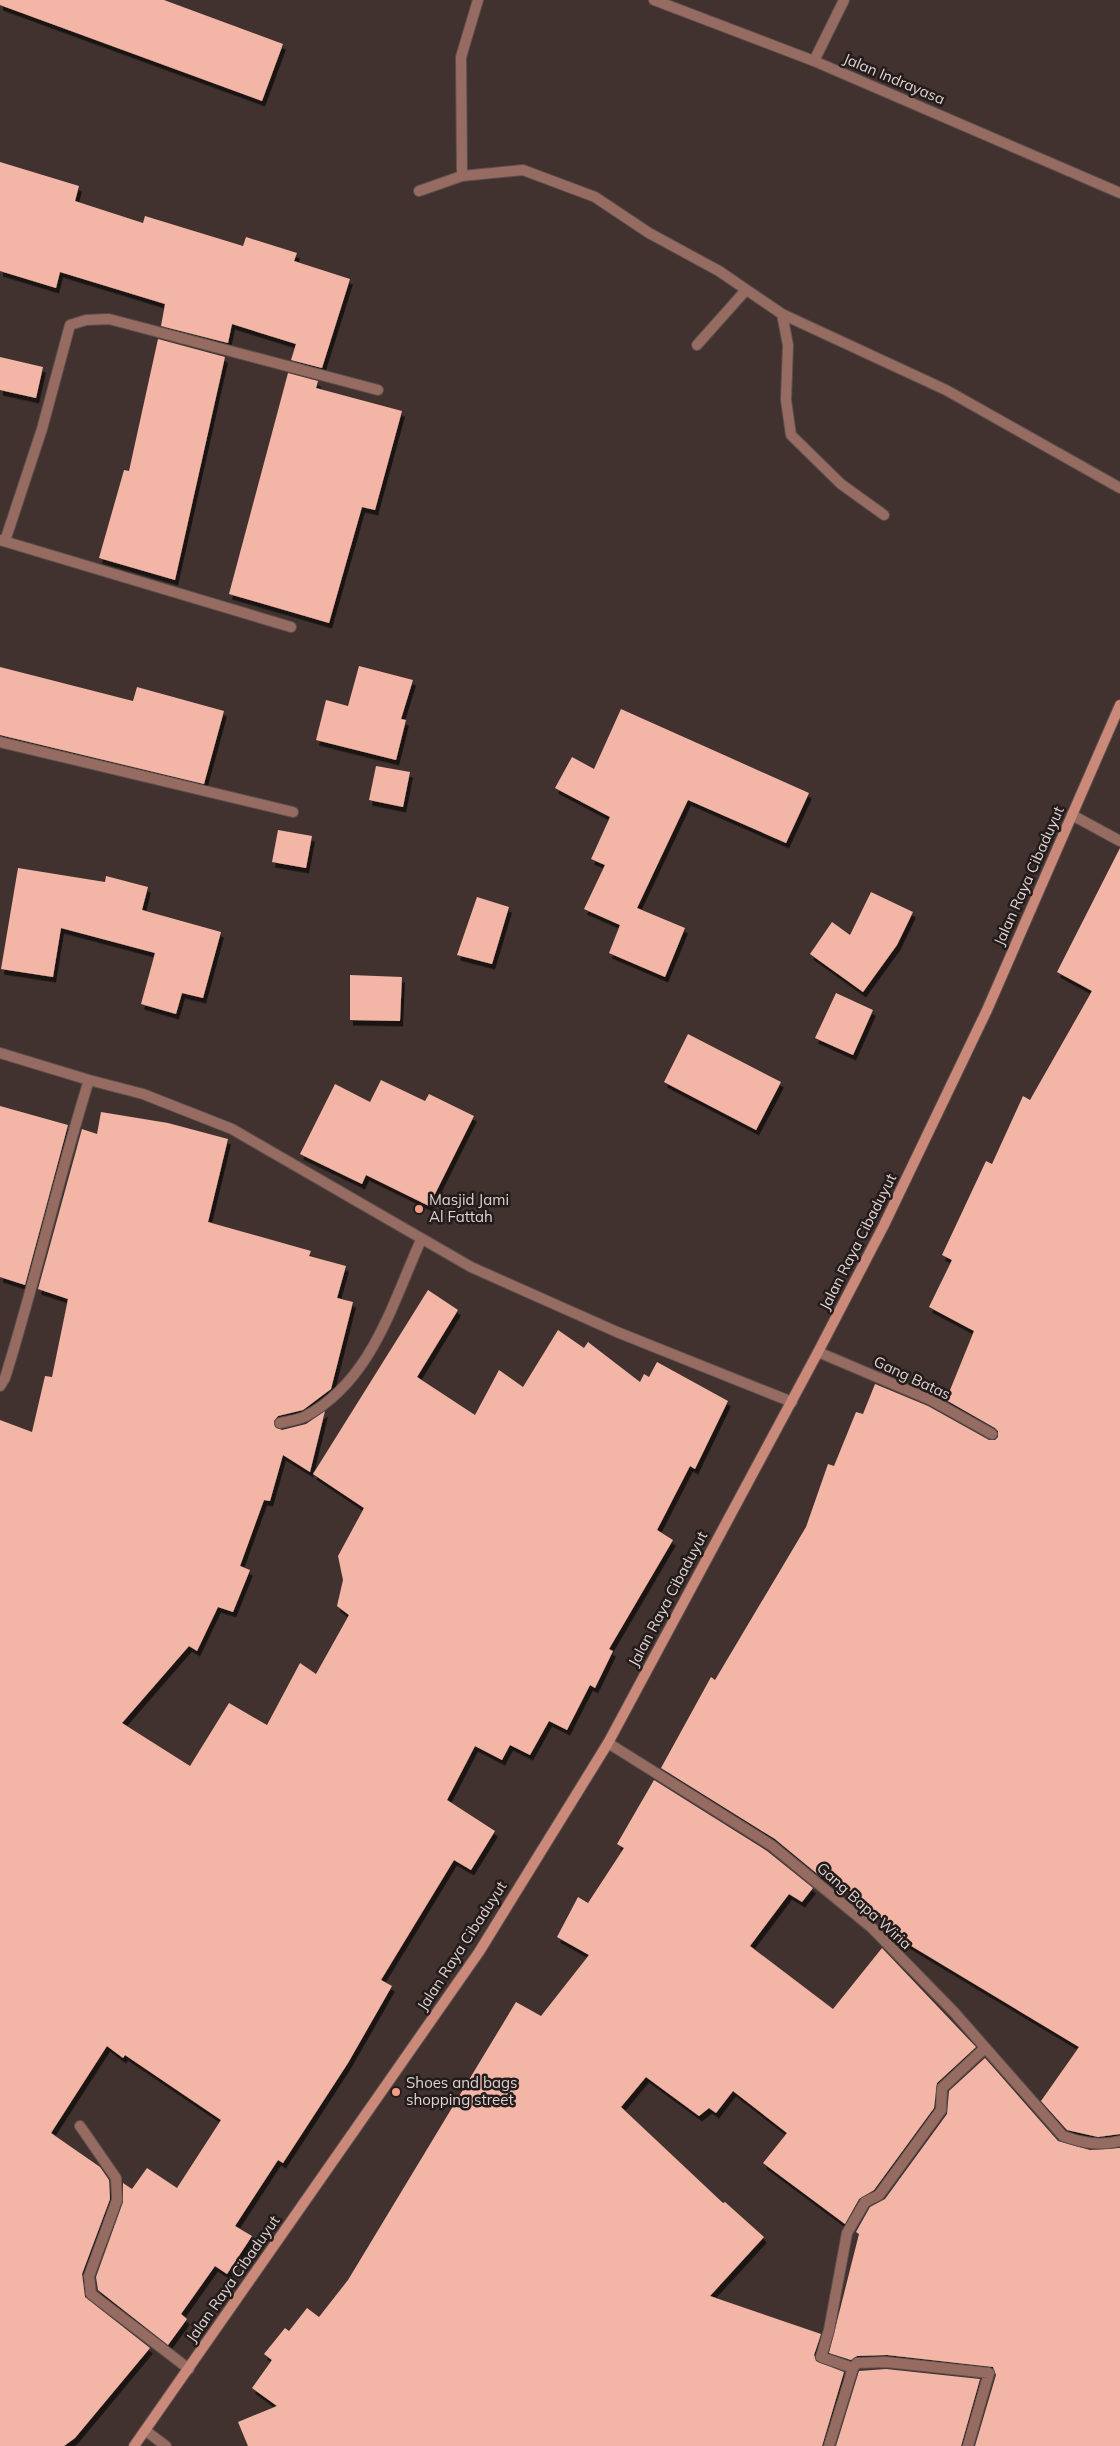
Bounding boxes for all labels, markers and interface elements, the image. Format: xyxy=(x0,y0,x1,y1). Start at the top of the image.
street label: Jalan Indrayasa xyxy=(841,49,948,108)
street label: Jalan Raya Cibaduyut xyxy=(989,803,1068,948)
street label: Jalan Raya Cibaduyut xyxy=(815,1170,900,1313)
place label: Masjid Jami Al Fattah xyxy=(429,1190,509,1226)
marker: Masjid Jami Al Fattah xyxy=(413,1203,425,1215)
street label: Gang Batas xyxy=(871,1351,954,1404)
street label: Jalan Raya Cibaduyut xyxy=(624,1528,711,1670)
street label: Gang Bapa Wiria xyxy=(813,1858,916,1953)
street label: Jalan Raya Cibaduyut xyxy=(413,1877,511,2014)
place label: Shoes and bags shopping street xyxy=(406,2073,517,2109)
marker: Shoes and bags shopping street xyxy=(390,2086,402,2098)
street label: Jalan Raya Cibaduyut xyxy=(182,2212,284,2346)

